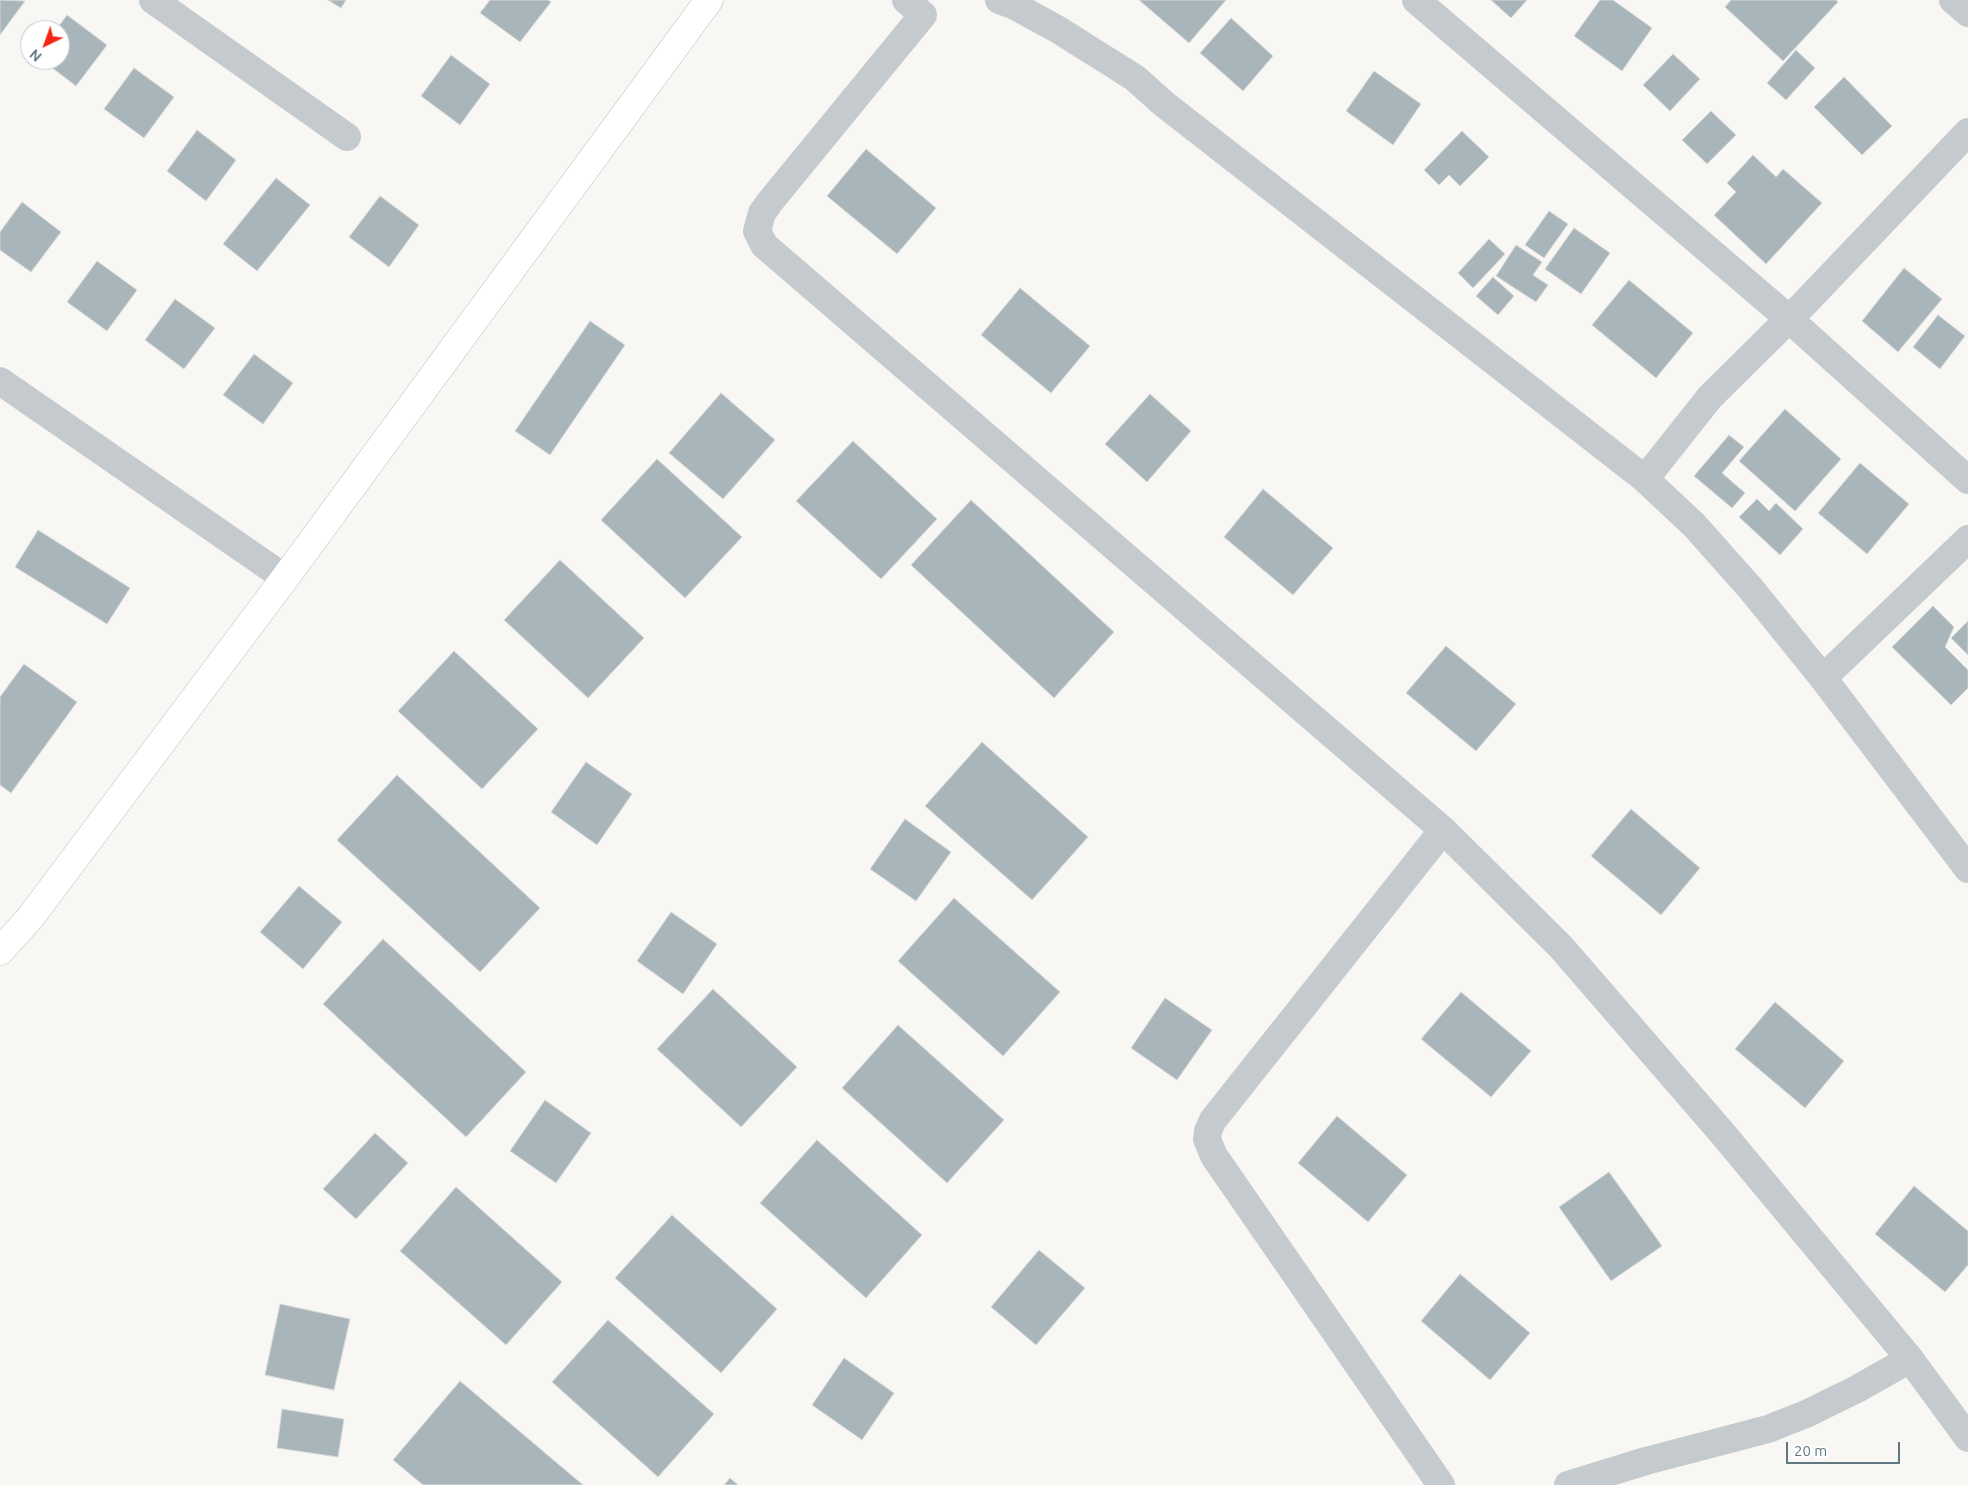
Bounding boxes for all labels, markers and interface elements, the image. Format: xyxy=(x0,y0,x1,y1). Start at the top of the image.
north arrow xyxy=(20,20,70,70)
text: N xyxy=(26,46,45,65)
scale bar xyxy=(1788,1432,1902,1464)
text: 20 m xyxy=(1794,1442,1827,1459)

